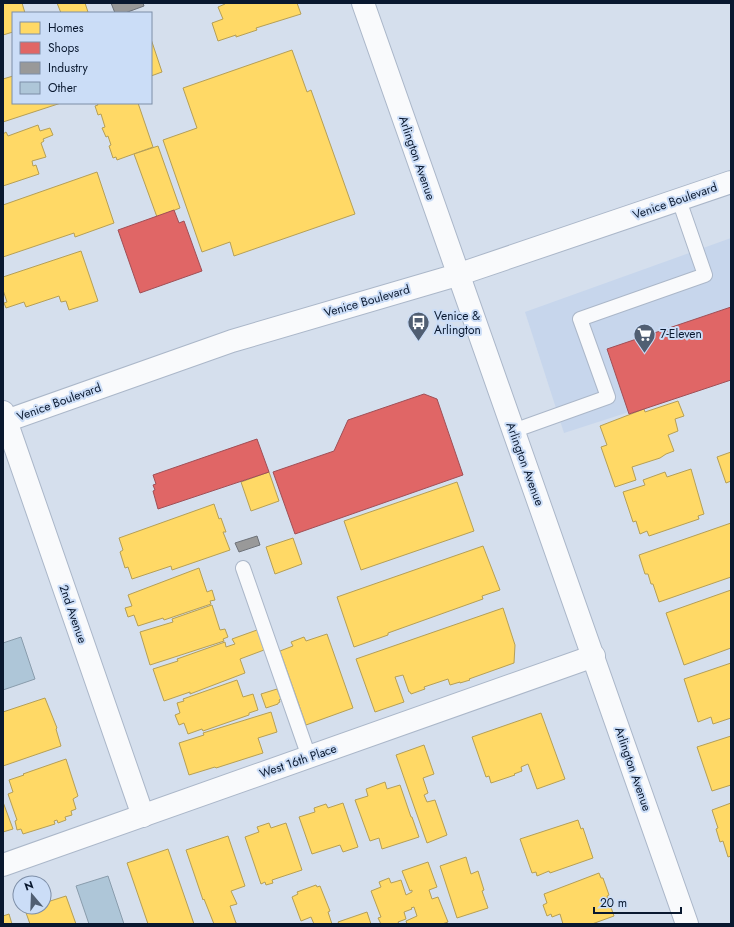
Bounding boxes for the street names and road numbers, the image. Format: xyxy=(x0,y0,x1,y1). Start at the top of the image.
street label: Arlington Avenue xyxy=(394,114,440,202)
street label: Venice Boulevard xyxy=(630,178,720,224)
street label: Venice Boulevard xyxy=(322,280,412,322)
street label: Venice Boulevard xyxy=(14,378,104,426)
street label: Arlington Avenue xyxy=(502,420,548,508)
street label: 2nd Avenue xyxy=(55,582,91,646)
street label: Arlington Avenue xyxy=(610,725,656,813)
street label: West 16th Place xyxy=(257,739,339,783)

